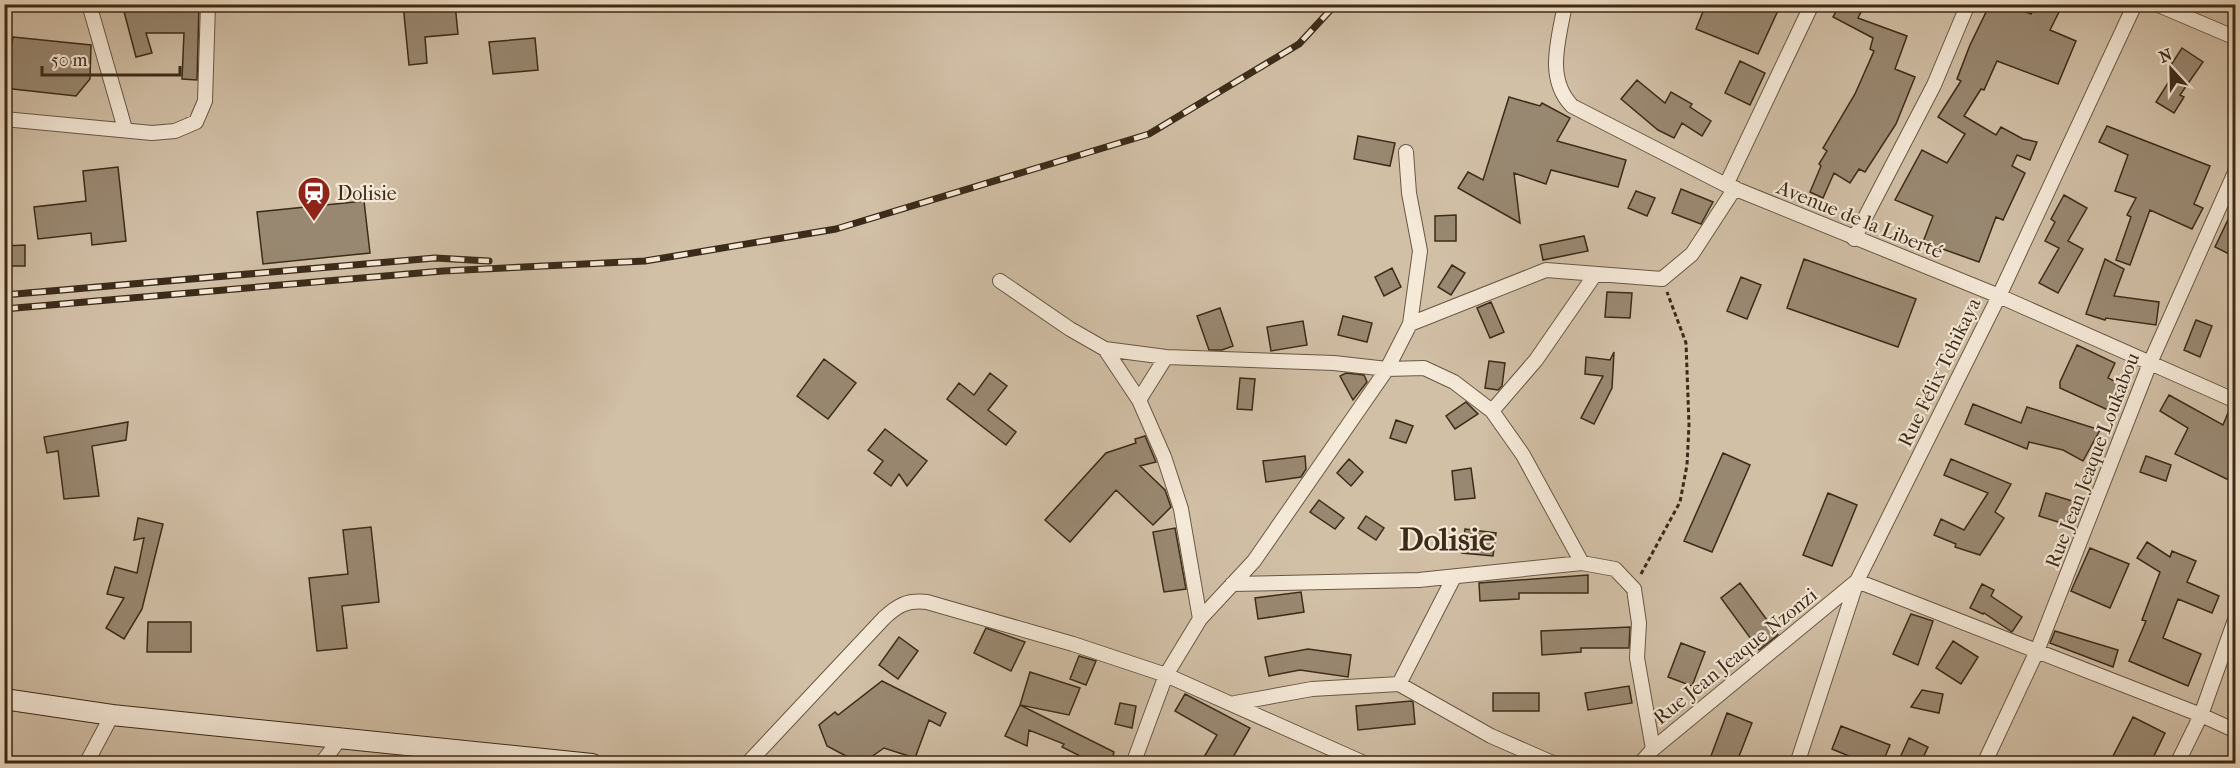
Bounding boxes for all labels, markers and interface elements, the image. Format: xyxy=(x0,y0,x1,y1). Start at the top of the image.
scale bar xyxy=(42,39,180,77)
north arrow xyxy=(2141,39,2201,99)
text: N xyxy=(2156,44,2176,67)
text: 50 m xyxy=(51,50,88,71)
station icon: Dolisie xyxy=(296,175,332,222)
street label: Avenue de la Liberté xyxy=(1773,175,1946,263)
place label: Dolisie xyxy=(337,182,397,205)
street label: Rue Félix Tchikaya xyxy=(1893,293,1986,450)
street label: Rue Jean Jeaque Loukabou xyxy=(2041,349,2144,571)
district label: Dolisie xyxy=(1399,521,1495,558)
street label: Rue Jean Jeaque Nzonzi xyxy=(1649,583,1822,729)

